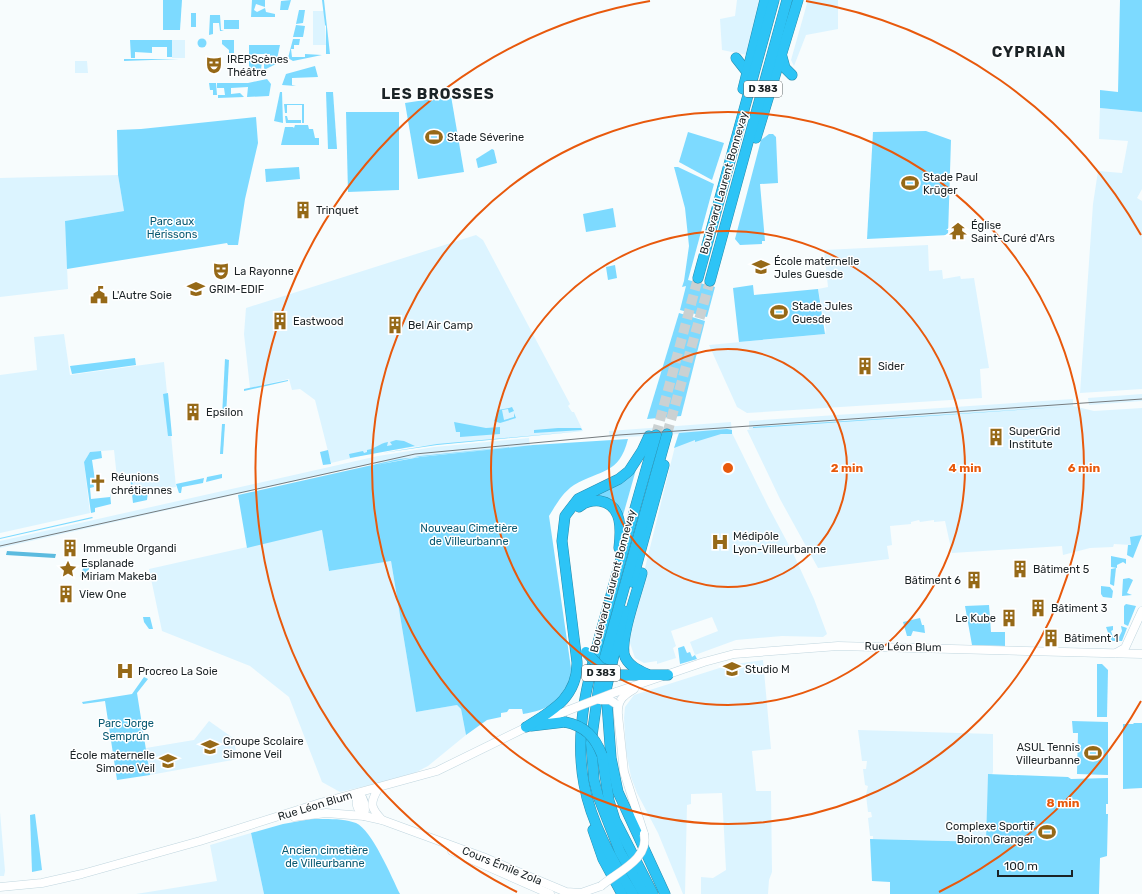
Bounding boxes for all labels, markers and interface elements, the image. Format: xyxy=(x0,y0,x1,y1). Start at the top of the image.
district label: CYPRIAN xyxy=(992,43,1066,61)
place label: IREPScènes Théâtre xyxy=(227,53,289,79)
theatre icon: IREPScènes Théâtre xyxy=(204,55,224,75)
road number: D 383 xyxy=(744,81,782,97)
district label: LES BROSSES xyxy=(381,85,495,103)
street label: Boulevard Laurent Bonnevay xyxy=(697,110,751,256)
sports icon: Stade Séverine xyxy=(424,127,444,147)
place label: Stade Séverine xyxy=(447,131,524,144)
place label: Stade Paul Krüger xyxy=(923,171,978,197)
sports icon: Stade Paul Krüger xyxy=(900,173,920,193)
building icon: Trinquet xyxy=(293,200,313,220)
place label: Trinquet xyxy=(316,204,359,217)
park label: Parc aux Hérissons xyxy=(147,215,198,241)
place label: Église Saint-Curé d'Ars xyxy=(971,219,1055,245)
temple icon: Église Saint-Curé d'Ars xyxy=(948,221,968,241)
place label: École maternelle Jules Guesde xyxy=(774,255,859,281)
school or university icon: École maternelle Jules Guesde xyxy=(751,257,771,277)
theatre icon: La Rayonne xyxy=(211,261,231,281)
place label: La Rayonne xyxy=(234,265,294,278)
school or university icon: GRIM-EDIF xyxy=(186,279,206,299)
place label: GRIM-EDIF xyxy=(209,283,264,296)
public building icon: L'Autre Soie xyxy=(89,285,109,305)
place label: L'Autre Soie xyxy=(112,289,172,302)
place label: Stade Jules Guesde xyxy=(792,300,853,326)
sports icon: Stade Jules Guesde xyxy=(769,302,789,322)
building icon: Eastwood xyxy=(270,311,290,331)
place label: Eastwood xyxy=(293,315,343,328)
building icon: Bel Air Camp xyxy=(385,315,405,335)
place label: Bel Air Camp xyxy=(408,319,473,332)
building icon: Sider xyxy=(855,356,875,376)
place label: Sider xyxy=(878,360,905,373)
building icon: Epsilon xyxy=(183,402,203,422)
place label: Epsilon xyxy=(206,406,243,419)
place label: SuperGrid Institute xyxy=(1009,425,1060,451)
building icon: SuperGrid Institute xyxy=(986,427,1006,447)
centre of rings xyxy=(721,461,735,475)
text: 2 min xyxy=(831,461,864,475)
text: 4 min xyxy=(949,461,982,475)
text: 6 min xyxy=(1068,461,1101,475)
place label: Réunions chrétiennes xyxy=(111,471,173,497)
church icon: Réunions chrétiennes xyxy=(88,473,108,493)
street label: Boulevard Laurent Bonnevay xyxy=(588,508,638,654)
park label: Nouveau Cimetière de Villeurbanne xyxy=(420,522,518,548)
place label: Médipôle Lyon-Villeurbanne xyxy=(733,530,826,556)
hospital icon: Médipôle Lyon-Villeurbanne xyxy=(710,532,730,552)
building icon: Immeuble Organdi xyxy=(60,538,80,558)
place label: Immeuble Organdi xyxy=(83,542,176,555)
place label: Esplanade Miriam Makeba xyxy=(81,557,157,583)
place icon: Esplanade Miriam Makeba xyxy=(58,559,78,579)
building icon: Bâtiment 5 xyxy=(1010,559,1030,579)
place label: Bâtiment 5 xyxy=(1033,563,1090,576)
building icon: Bâtiment 6 xyxy=(964,570,984,590)
place label: Bâtiment 6 xyxy=(905,574,961,587)
building icon: View One xyxy=(56,584,76,604)
place label: View One xyxy=(79,588,126,601)
building icon: Bâtiment 3 xyxy=(1028,598,1048,618)
place label: Bâtiment 3 xyxy=(1051,602,1108,615)
building icon: Le Kube xyxy=(999,608,1019,628)
place label: Le Kube xyxy=(955,612,996,625)
building icon: Bâtiment 1 xyxy=(1041,628,1061,648)
place label: Bâtiment 1 xyxy=(1064,632,1119,645)
street label: Rue Léon Blum xyxy=(864,640,942,654)
school or university icon: Studio M xyxy=(722,659,742,679)
hospital icon: Procreo La Soie xyxy=(115,661,135,681)
place label: Studio M xyxy=(745,663,790,676)
place label: Procreo La Soie xyxy=(138,665,218,678)
road number: D 383 xyxy=(582,665,620,681)
park label: Parc Jorge Semprún xyxy=(98,717,154,743)
place label: Groupe Scolaire Simone Veil xyxy=(223,735,304,761)
school or university icon: Groupe Scolaire Simone Veil xyxy=(200,737,220,757)
place label: ASUL Tennis Villeurbanne xyxy=(1016,741,1080,767)
sports icon: ASUL Tennis Villeurbanne xyxy=(1083,743,1103,763)
place label: École maternelle Simone Veil xyxy=(70,749,155,775)
school or university icon: École maternelle Simone Veil xyxy=(158,751,178,771)
street label: Rue Léon Blum xyxy=(276,788,354,823)
text: 8 min xyxy=(1047,796,1080,810)
place label: Complexe Sportif Boiron Granger xyxy=(946,820,1035,846)
sports icon: Complexe Sportif Boiron Granger xyxy=(1037,822,1057,842)
park label: Ancien cimetière de Villeurbanne xyxy=(282,844,368,870)
street label: Cours Émile Zola xyxy=(460,844,544,888)
scale bar xyxy=(998,852,1072,878)
text: 100 m xyxy=(1004,859,1038,873)

